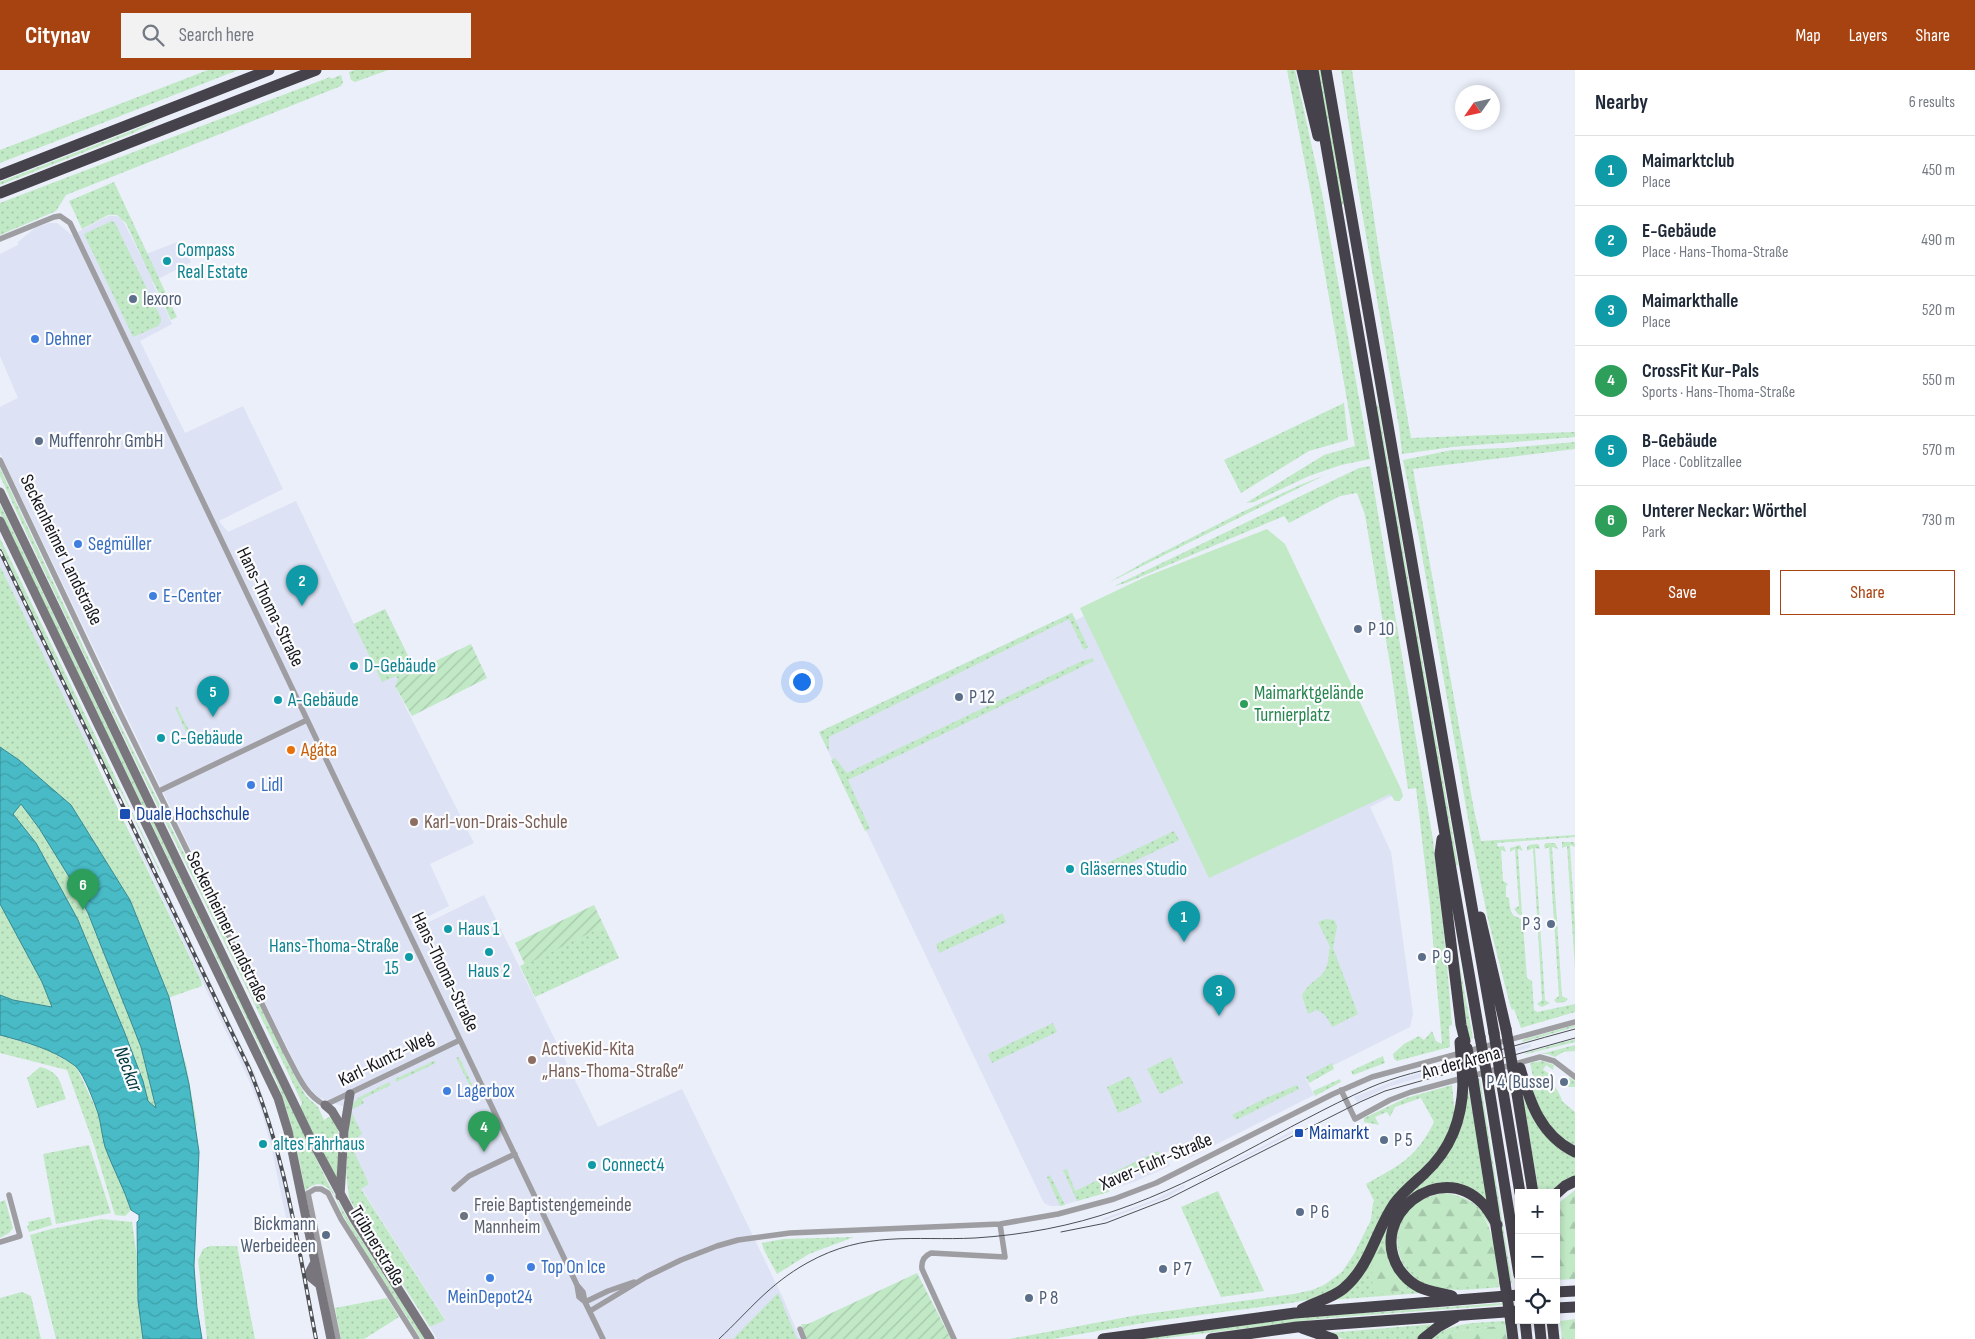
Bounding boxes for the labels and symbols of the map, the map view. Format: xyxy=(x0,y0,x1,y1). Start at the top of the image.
north arrow xyxy=(1455,85,1500,130)
place label: Compass Real Estate xyxy=(177,239,248,284)
marker: Compass Real Estate xyxy=(161,255,173,267)
place label: lexoro xyxy=(143,288,182,311)
marker: lexoro xyxy=(127,293,139,305)
place label: Dehner xyxy=(45,328,92,351)
marker: Dehner xyxy=(29,333,41,345)
place label: Muffenrohr GmbH xyxy=(49,430,163,453)
marker: Muffenrohr GmbH xyxy=(33,435,45,447)
street label: Seckenheimer Landstraße xyxy=(15,471,107,629)
place label: Segmüller xyxy=(88,533,152,556)
marker: Segmüller xyxy=(72,538,84,550)
street label: Hans-Thoma-Straße xyxy=(231,544,309,670)
pin: 2 xyxy=(286,565,318,606)
place label: E-Center xyxy=(163,585,222,608)
marker: E-Center xyxy=(147,590,159,602)
place label: P 10 xyxy=(1368,618,1394,641)
marker: P 10 xyxy=(1352,623,1364,635)
place label: D-Gebäude xyxy=(364,655,436,678)
marker: D-Gebäude xyxy=(348,660,360,672)
your location xyxy=(789,669,815,695)
pin: 5 xyxy=(197,676,229,717)
place label: Maimarktgelände Turnierplatz xyxy=(1254,682,1364,727)
place label: P 12 xyxy=(969,686,995,709)
place label: A-Gebäude xyxy=(287,689,359,712)
marker: P 12 xyxy=(953,691,965,703)
marker: A-Gebäude xyxy=(272,694,284,706)
marker: Maimarktgelände Turnierplatz xyxy=(1238,698,1250,710)
place label: C-Gebäude xyxy=(171,727,243,750)
marker: C-Gebäude xyxy=(155,732,167,744)
place label: Agáta xyxy=(300,739,337,762)
marker: Agáta xyxy=(285,744,297,756)
place label: Lidl xyxy=(261,774,283,797)
marker: Lidl xyxy=(245,779,257,791)
place label: Duale Hochschule xyxy=(136,803,250,826)
marker: Duale Hochschule xyxy=(118,807,132,821)
place label: Karl-von-Drais-Schule xyxy=(424,811,568,834)
marker: Karl-von-Drais-Schule xyxy=(408,816,420,828)
street label: Seckenheimer Landstraße xyxy=(181,848,273,1006)
place label: Gläsernes Studio xyxy=(1080,858,1187,881)
marker: Gläsernes Studio xyxy=(1064,863,1076,875)
pin: 6 xyxy=(67,869,99,910)
pin: 1 xyxy=(1168,901,1200,942)
street label: Hans-Thoma-Straße xyxy=(406,909,484,1035)
place label: P 3 xyxy=(1522,913,1541,936)
place label: Haus 1 xyxy=(458,918,500,941)
marker: P 3 xyxy=(1545,918,1557,930)
marker: Haus 1 xyxy=(442,923,454,935)
place label: Hans-Thoma-Straße 15 xyxy=(269,935,399,980)
marker: Haus 2 xyxy=(483,946,495,958)
place label: P 9 xyxy=(1432,946,1451,969)
marker: Hans-Thoma-Straße 15 xyxy=(403,951,415,963)
marker: P 9 xyxy=(1416,951,1428,963)
place label: Haus 2 xyxy=(468,960,510,983)
pin: 3 xyxy=(1203,975,1235,1016)
street label: Karl-Kuntz-Weg xyxy=(335,1026,438,1092)
place label: ActiveKid-Kita „Hans-Thoma-Straße“ xyxy=(541,1038,684,1083)
street label: An der Arena xyxy=(1418,1041,1503,1085)
water label: Neckar xyxy=(108,1043,148,1096)
marker: ActiveKid-Kita „Hans-Thoma-Straße“ xyxy=(526,1054,538,1066)
place label: P 4 (Busse) xyxy=(1486,1071,1554,1094)
marker: P 4 (Busse) xyxy=(1558,1076,1570,1088)
place label: Lagerbox xyxy=(457,1080,515,1103)
marker: Lagerbox xyxy=(441,1085,453,1097)
pin: 4 xyxy=(468,1111,500,1152)
place label: Maimarkt xyxy=(1309,1122,1369,1145)
marker: Maimarkt xyxy=(1293,1127,1305,1139)
street label: Xaver-Fuhr-Straße xyxy=(1095,1128,1216,1196)
place label: P 5 xyxy=(1394,1129,1413,1152)
place label: altes Fährhaus xyxy=(273,1133,365,1156)
marker: P 5 xyxy=(1378,1134,1390,1146)
marker: altes Fährhaus xyxy=(257,1138,269,1150)
place label: Connect4 xyxy=(602,1154,664,1177)
marker: Connect4 xyxy=(586,1159,598,1171)
place label: Freie Baptistengemeinde Mannheim xyxy=(474,1194,632,1239)
place label: P 6 xyxy=(1310,1201,1329,1224)
street label: Trübnerstraße xyxy=(344,1202,410,1290)
marker: P 6 xyxy=(1294,1206,1306,1218)
marker: Freie Baptistengemeinde Mannheim xyxy=(458,1210,470,1222)
place label: Bickmann Werbeideen xyxy=(240,1213,316,1258)
marker: Bickmann Werbeideen xyxy=(320,1229,332,1241)
place label: Top On Ice xyxy=(541,1256,606,1279)
place label: P 7 xyxy=(1173,1258,1192,1281)
marker: Top On Ice xyxy=(525,1261,537,1273)
marker: P 7 xyxy=(1157,1263,1169,1275)
marker: MeinDepot24 xyxy=(484,1272,496,1284)
place label: MeinDepot24 xyxy=(448,1286,532,1309)
place label: P 8 xyxy=(1039,1287,1058,1310)
marker: P 8 xyxy=(1023,1292,1035,1304)

